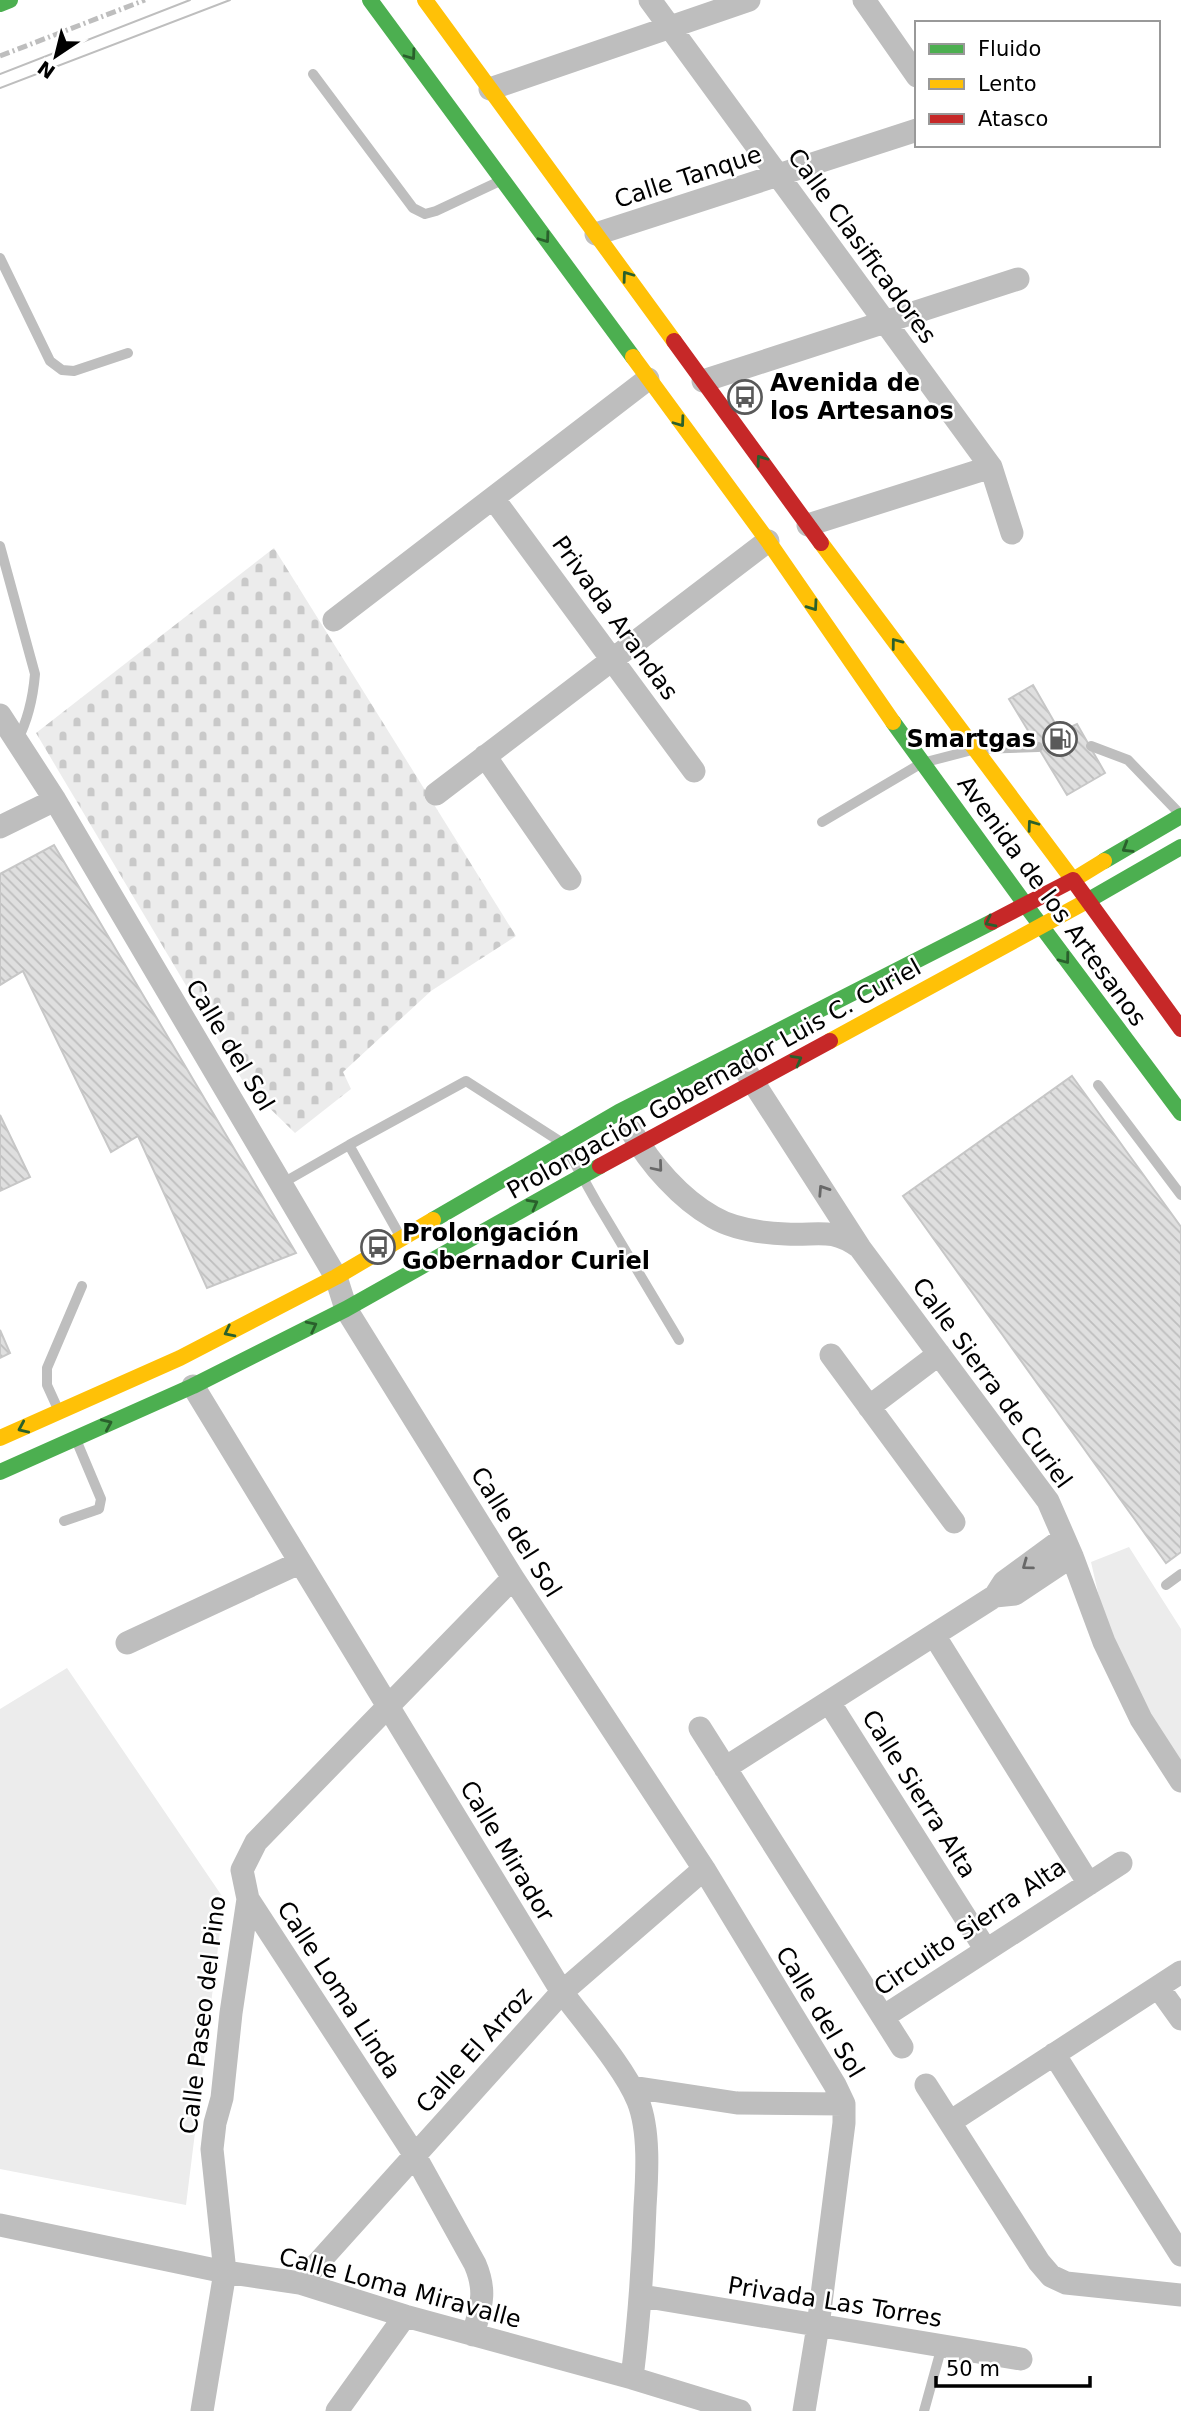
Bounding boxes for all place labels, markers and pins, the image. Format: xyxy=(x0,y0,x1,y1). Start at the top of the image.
place label: Avenida de los Artesanos xyxy=(770,369,954,425)
bus stop icon: Avenida de los Artesanos xyxy=(726,378,764,416)
fuel station icon: Smartgas xyxy=(1041,720,1079,758)
place label: Smartgas xyxy=(907,725,1036,753)
place label: Prolongación Gobernador Curiel xyxy=(402,1219,650,1275)
bus stop icon: Prolongación Gobernador Curiel xyxy=(359,1228,397,1266)

